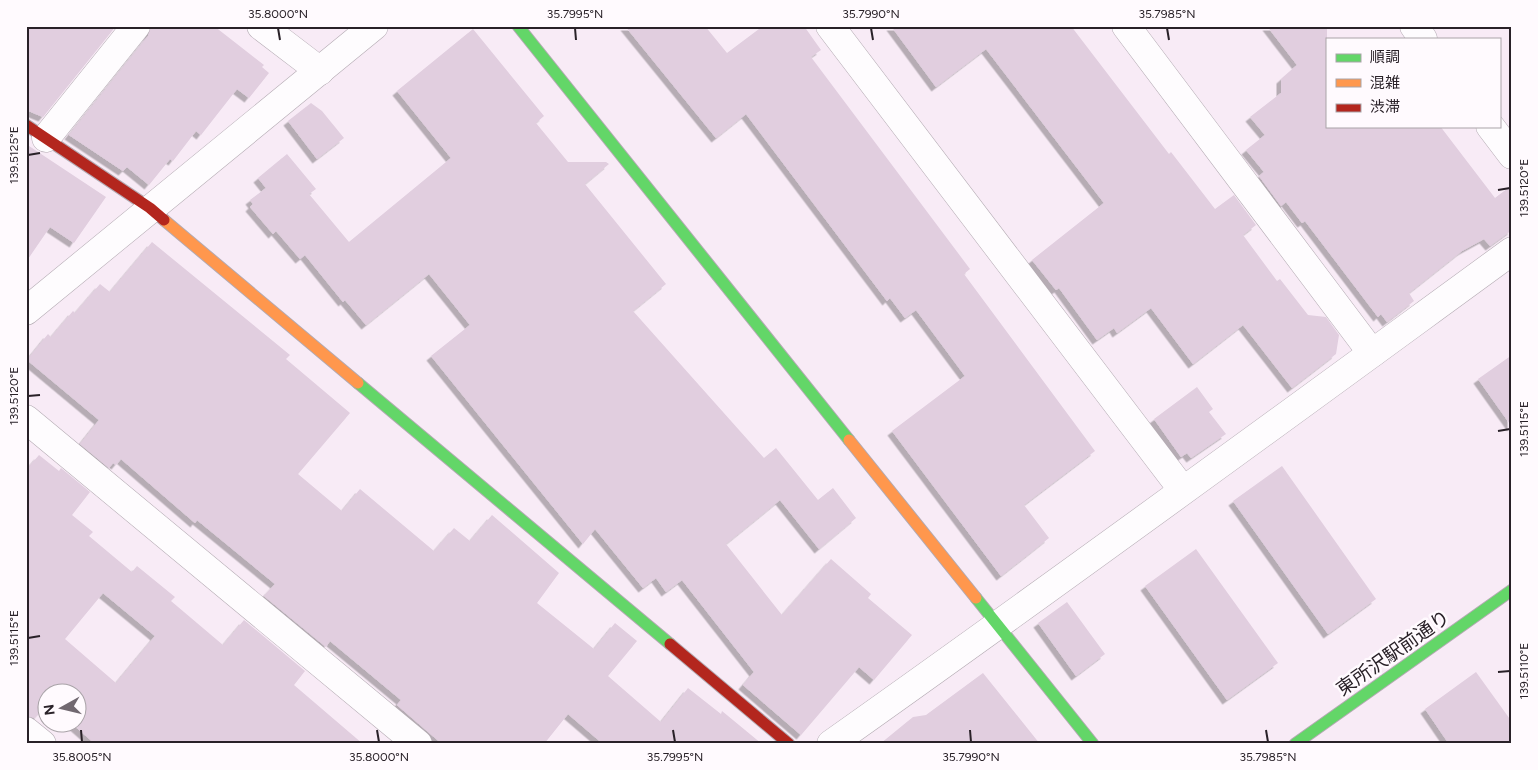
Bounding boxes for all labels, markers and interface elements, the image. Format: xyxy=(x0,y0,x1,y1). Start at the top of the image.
text: 35.8000°N xyxy=(248,7,308,21)
text: 35.7995°N xyxy=(547,7,603,21)
text: 35.7990°N xyxy=(842,7,900,21)
text: 35.7985°N xyxy=(1138,7,1196,21)
legend xyxy=(1326,38,1500,128)
text: 順調 xyxy=(1370,48,1400,66)
text: 混雑 xyxy=(1370,74,1400,92)
text: 渋滞 xyxy=(1370,98,1400,116)
text: 139.5125°E xyxy=(7,126,21,184)
text: 139.5120°E xyxy=(1517,159,1531,217)
text: 139.5120°E xyxy=(7,367,21,425)
text: 139.5115°E xyxy=(1517,401,1531,457)
street label: 東所沢駅前通り xyxy=(1332,605,1454,701)
text: 139.5115°E xyxy=(7,610,21,666)
text: 139.5110°E xyxy=(1517,643,1531,699)
north arrow xyxy=(38,682,88,732)
text: N xyxy=(40,703,59,716)
text: 35.8005°N xyxy=(52,750,112,764)
text: 35.8000°N xyxy=(349,750,409,764)
text: 35.7995°N xyxy=(647,750,703,764)
text: 35.7990°N xyxy=(942,750,1000,764)
text: 35.7985°N xyxy=(1239,750,1297,764)

